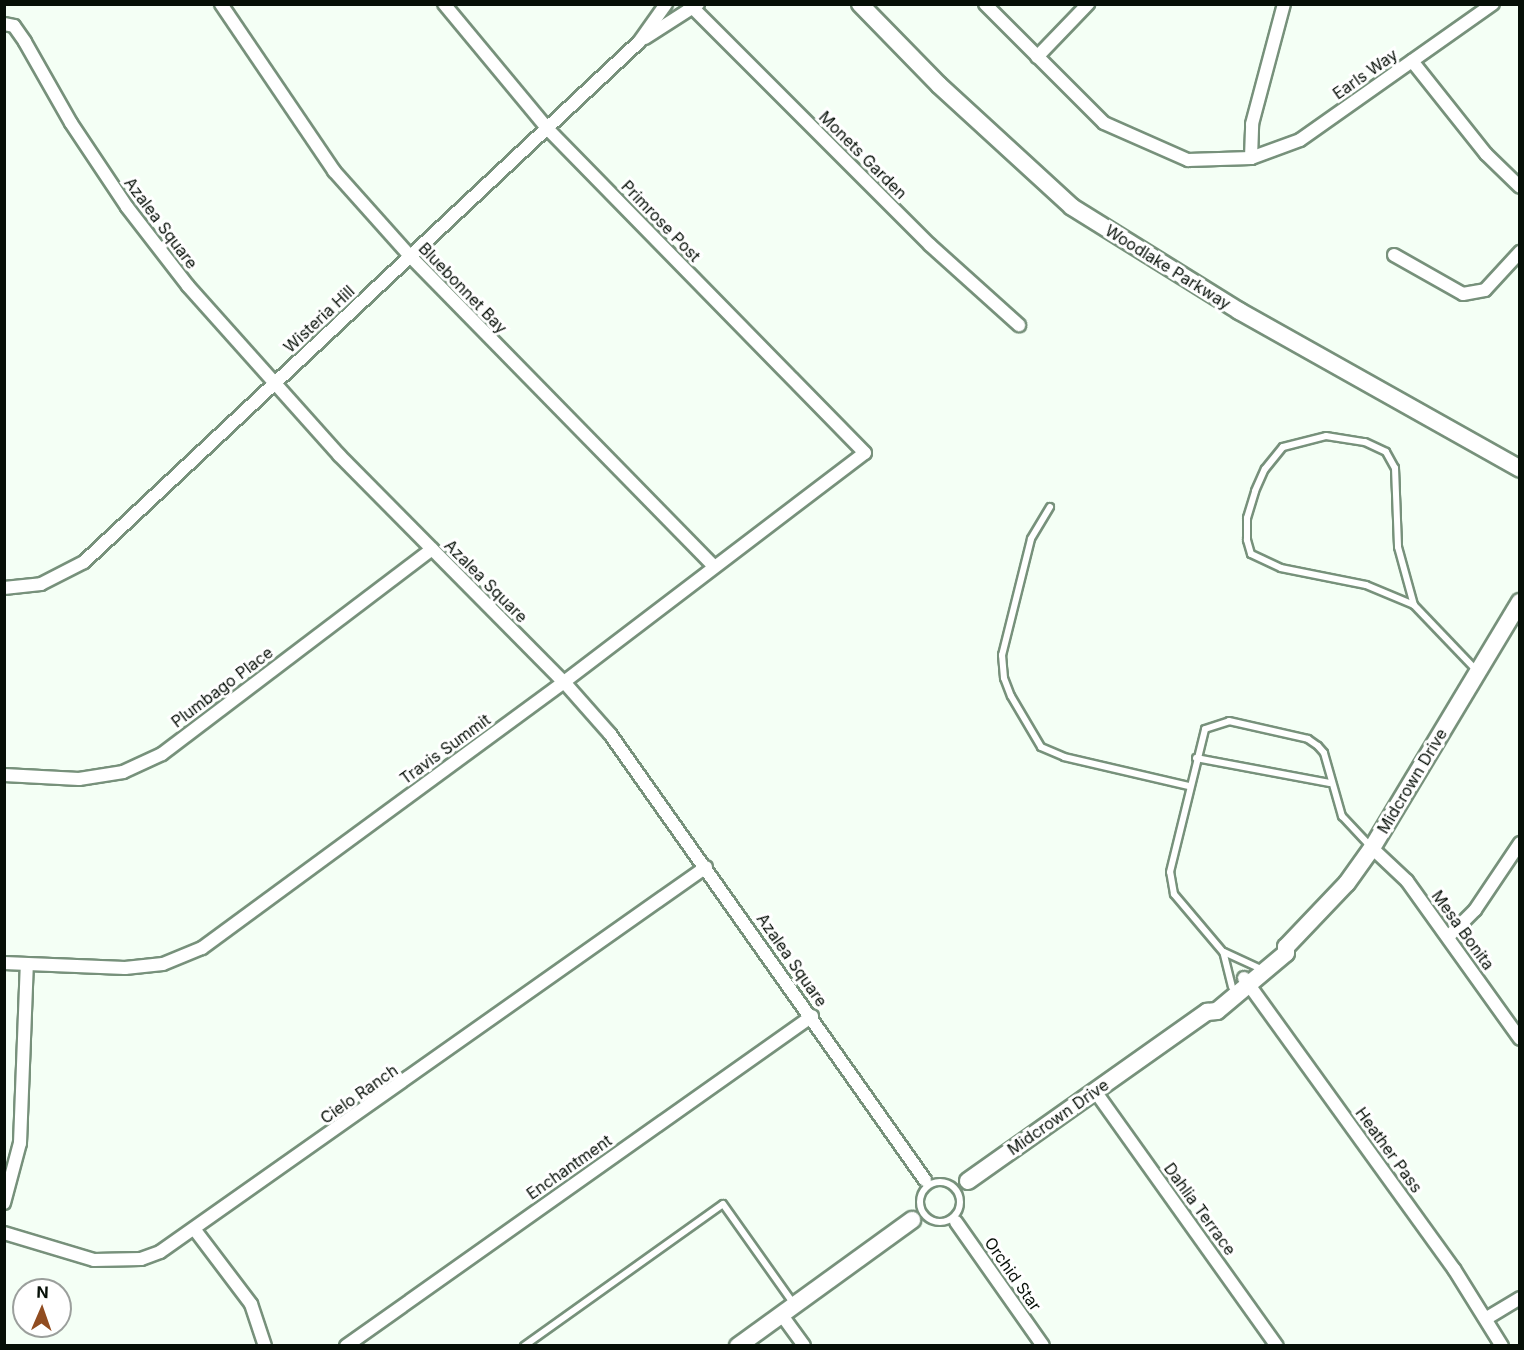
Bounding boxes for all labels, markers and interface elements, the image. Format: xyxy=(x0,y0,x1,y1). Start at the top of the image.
street label: Earls Way xyxy=(1329,45,1401,103)
street label: Monets Garden xyxy=(815,107,911,203)
street label: Azalea Square xyxy=(120,174,202,272)
street label: Primrose Post xyxy=(617,176,705,266)
street label: Woodlake Parkway xyxy=(1102,221,1234,313)
street label: Bluebonnet Bay xyxy=(415,239,511,337)
street label: Wisteria Hill xyxy=(280,281,358,357)
street label: Azalea Square xyxy=(441,536,531,626)
street label: Plumbago Place xyxy=(168,643,276,731)
street label: Travis Summit xyxy=(396,710,494,788)
street label: Midcrown Drive xyxy=(1373,725,1451,837)
street label: Mesa Bonita xyxy=(1428,887,1498,973)
street label: Azalea Square xyxy=(753,910,831,1010)
street label: Cielo Ranch xyxy=(317,1060,401,1128)
street label: Midcrown Drive xyxy=(1004,1075,1112,1159)
street label: Heather Pass xyxy=(1352,1104,1426,1196)
street label: Enchantment xyxy=(523,1131,615,1203)
street label: Dahlia Terrace xyxy=(1160,1159,1240,1259)
street label: Orchid Star xyxy=(981,1234,1045,1314)
north arrow xyxy=(12,1278,72,1338)
text: N xyxy=(36,1282,49,1302)

